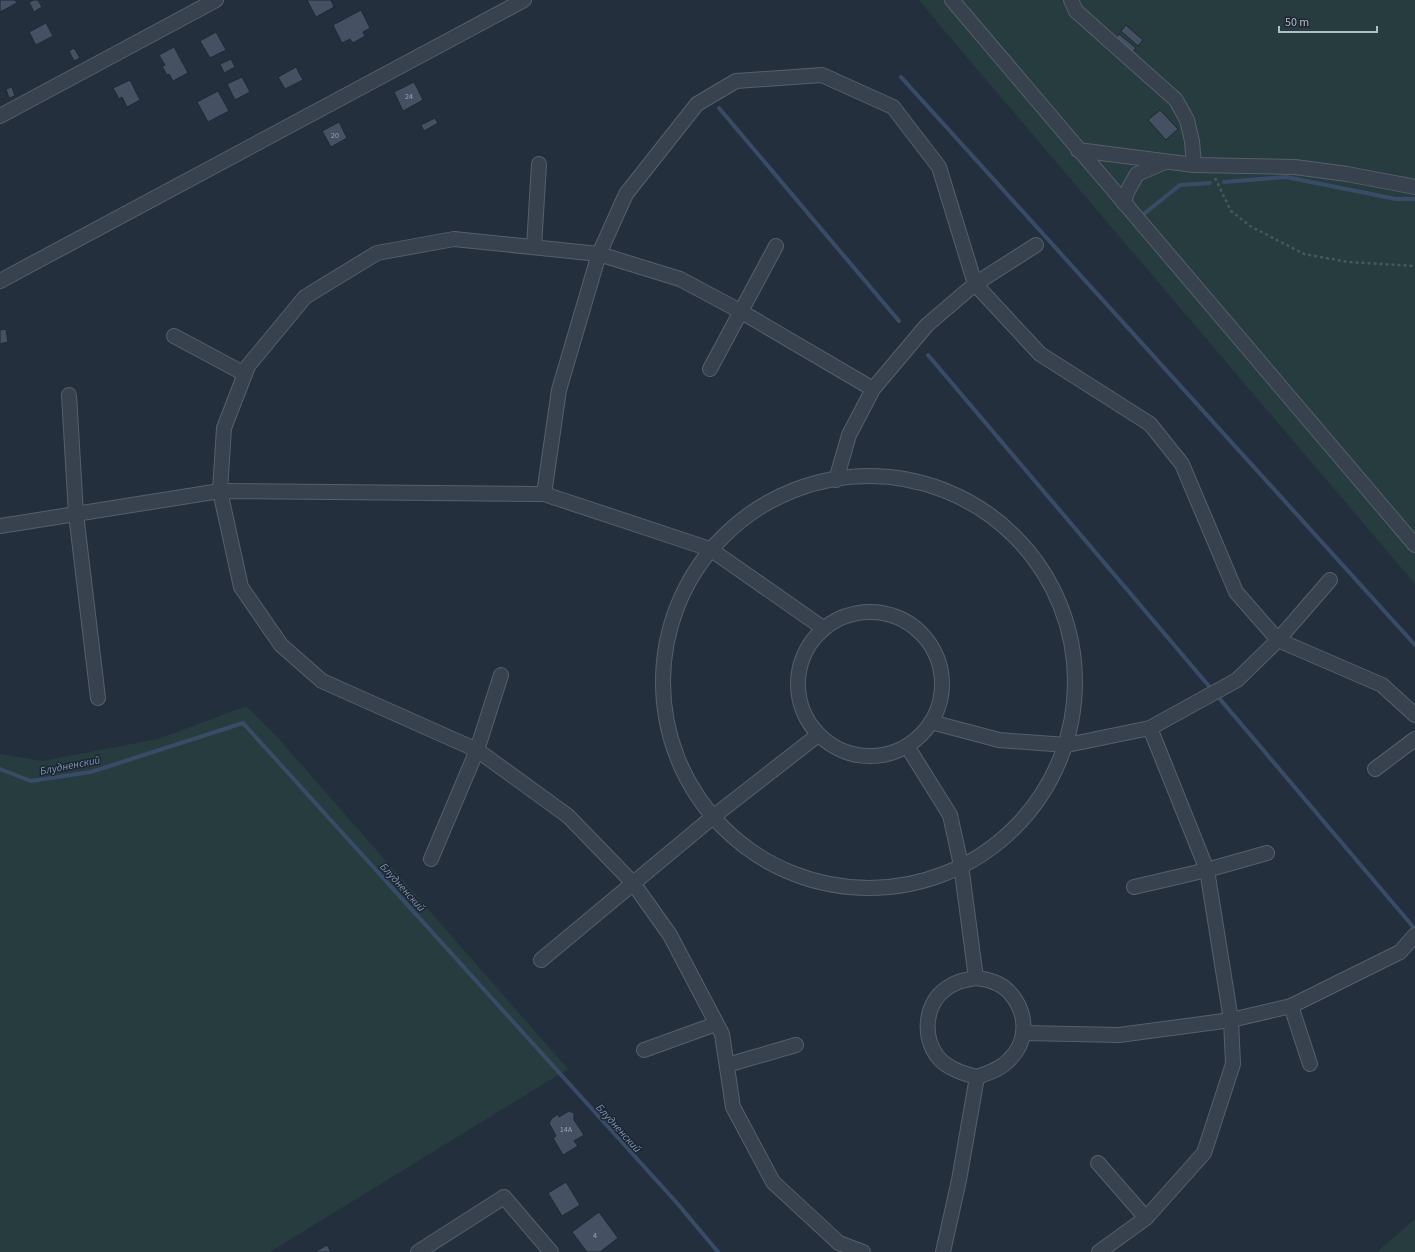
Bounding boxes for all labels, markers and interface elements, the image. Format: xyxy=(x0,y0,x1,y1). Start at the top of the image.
scale bar xyxy=(1279,8,1377,34)
text: 50 m xyxy=(1285,14,1309,31)
house number: 24 xyxy=(405,91,413,102)
house number: 20 xyxy=(331,130,339,141)
water label: Блудненский xyxy=(39,752,102,779)
water label: Блудненский xyxy=(377,860,429,915)
water label: Блудненский xyxy=(593,1101,645,1156)
house number: 14А xyxy=(560,1124,573,1135)
house number: 4 xyxy=(593,1230,597,1241)

